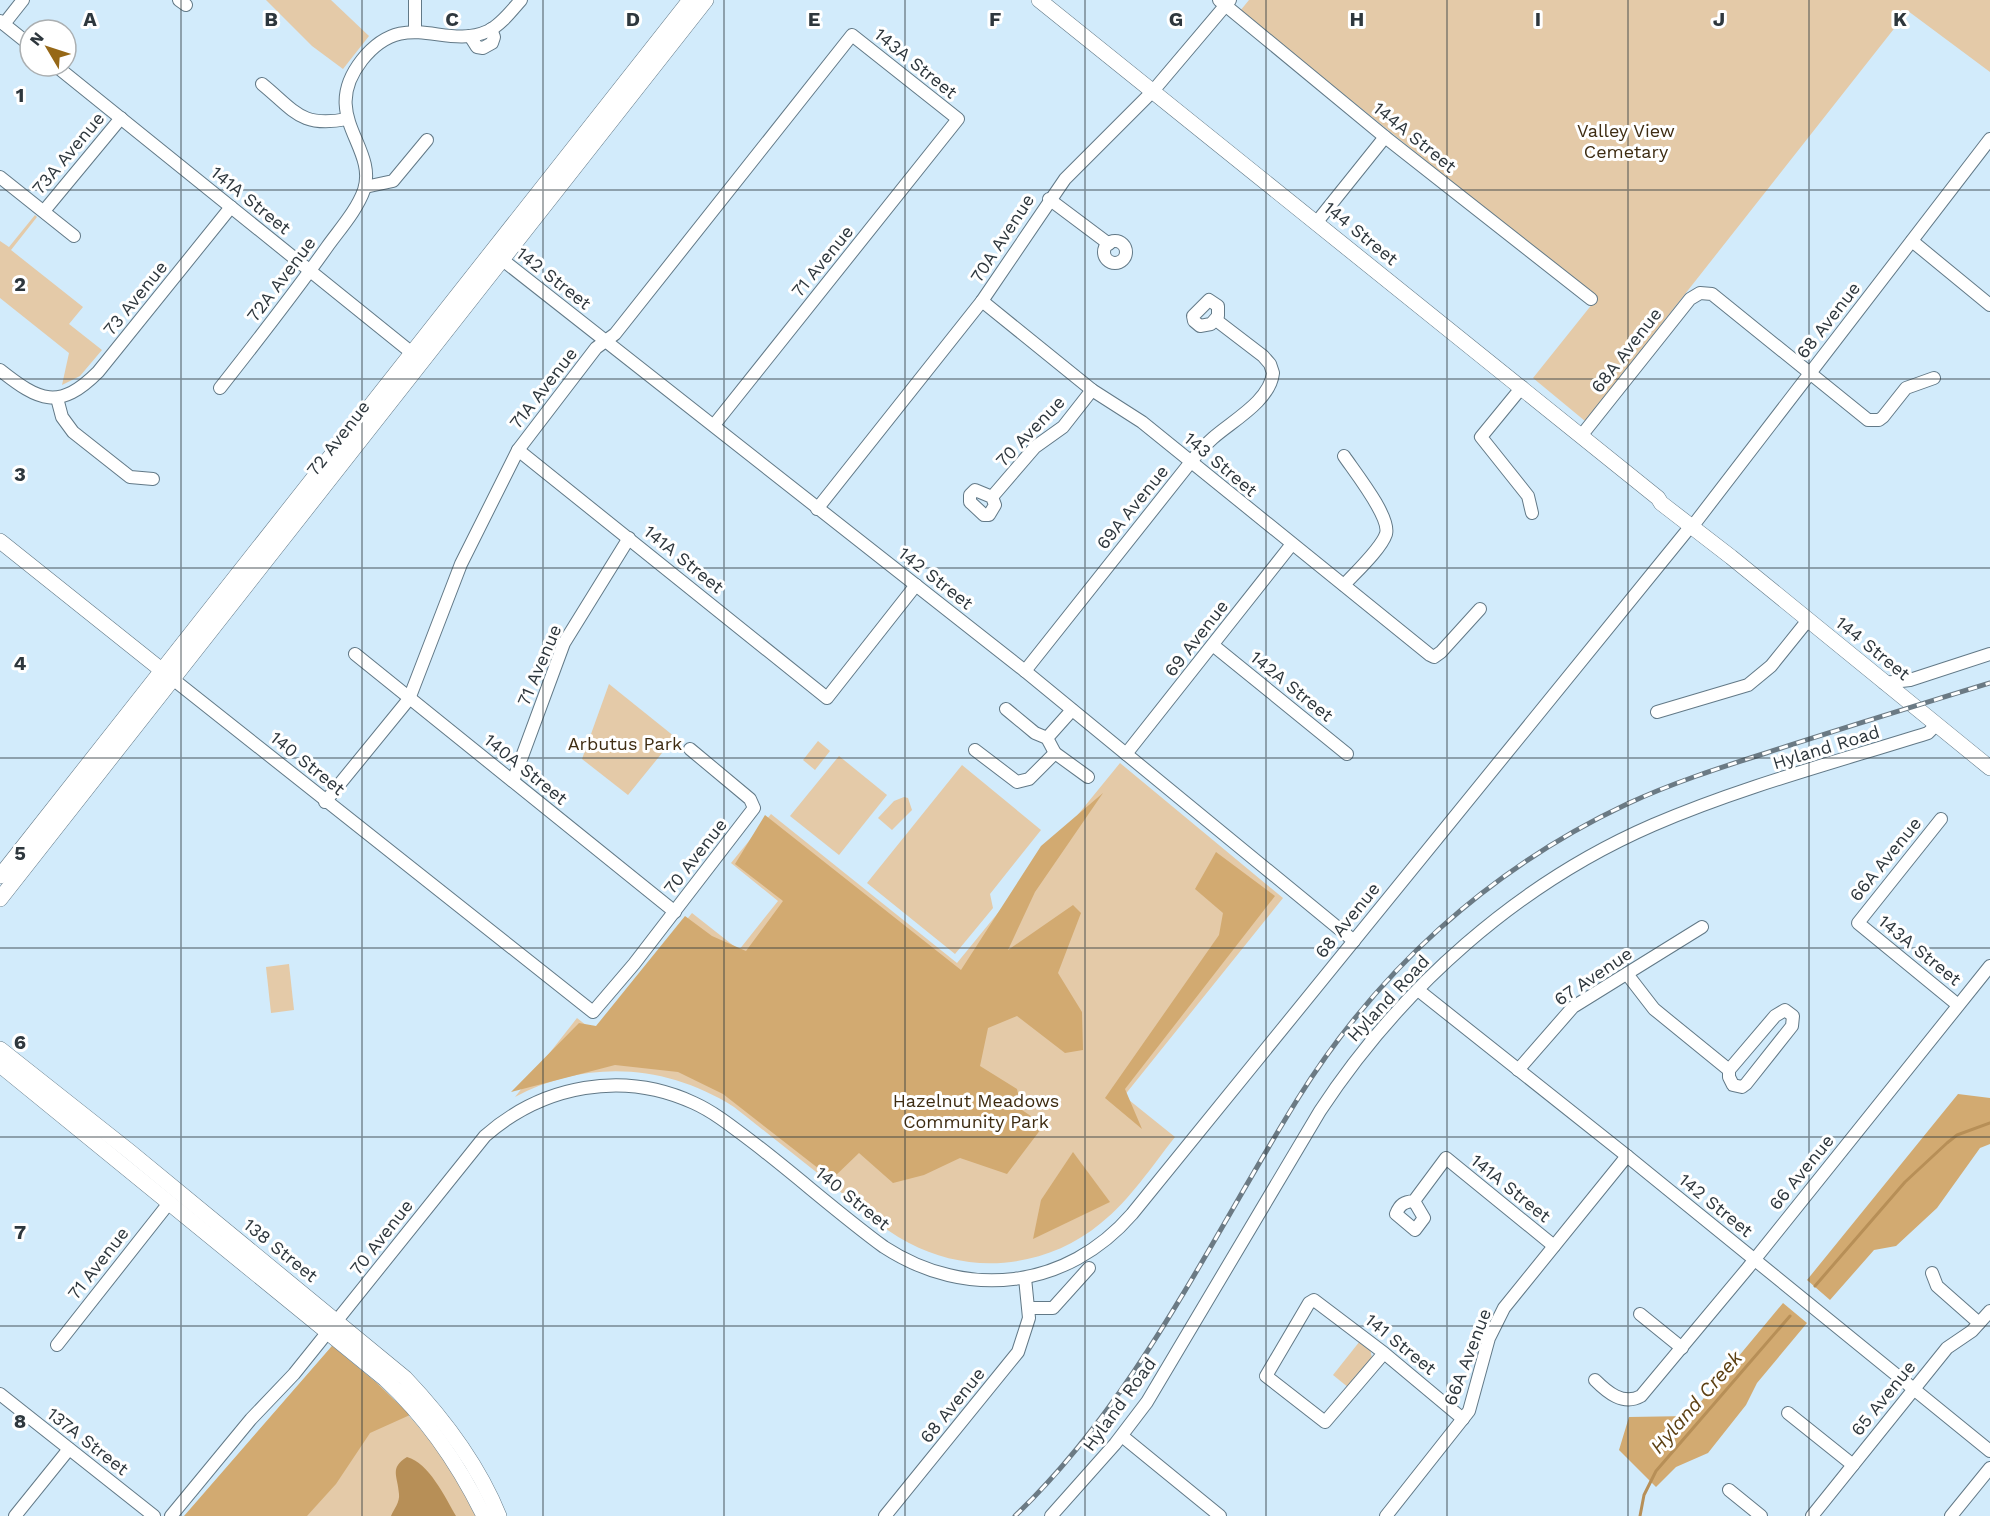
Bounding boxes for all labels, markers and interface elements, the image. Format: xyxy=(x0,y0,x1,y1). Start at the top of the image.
text: A xyxy=(83,7,97,31)
text: B xyxy=(264,7,278,31)
text: C xyxy=(445,7,459,31)
text: D xyxy=(626,7,640,31)
text: E xyxy=(808,7,820,31)
text: F xyxy=(989,7,1001,31)
text: G xyxy=(1169,7,1183,31)
text: H xyxy=(1350,7,1364,31)
text: I xyxy=(1535,7,1541,31)
text: J xyxy=(1713,7,1725,31)
text: K xyxy=(1893,7,1907,31)
north arrow xyxy=(18,18,78,78)
street label: 143A Street xyxy=(871,23,962,103)
text: N xyxy=(26,28,48,49)
text: 1 xyxy=(16,83,24,107)
street label: 144A Street xyxy=(1369,97,1461,177)
street label: 73A Avenue xyxy=(28,108,108,198)
park label: Valley View Cemetary xyxy=(1577,120,1675,162)
street label: 141A Street xyxy=(207,162,295,239)
street label: 70A Avenue xyxy=(966,190,1038,286)
street label: 144 Street xyxy=(1320,197,1403,270)
street label: 71 Avenue xyxy=(787,221,857,301)
street label: 72A Avenue xyxy=(242,232,320,326)
street label: 142 Street xyxy=(513,242,596,314)
street label: 73 Avenue xyxy=(99,257,171,339)
text: 2 xyxy=(14,272,26,296)
street label: 68 Avenue xyxy=(1792,278,1864,362)
street label: 68A Avenue xyxy=(1586,303,1666,397)
street label: 71A Avenue xyxy=(505,343,581,433)
street label: 70 Avenue xyxy=(991,391,1069,471)
street label: 72 Avenue xyxy=(302,396,374,480)
street label: 143 Street xyxy=(1180,427,1262,501)
street label: 69A Avenue xyxy=(1092,461,1172,553)
text: 3 xyxy=(14,462,26,486)
street label: 141A Street xyxy=(640,521,728,598)
street label: 142 Street xyxy=(895,542,978,614)
street label: 69 Avenue xyxy=(1160,596,1232,680)
street label: 144 Street xyxy=(1832,612,1915,685)
street label: 71 Avenue xyxy=(512,621,566,709)
street label: 142A Street xyxy=(1247,646,1338,726)
text: 4 xyxy=(14,651,27,675)
street label: Hyland Road xyxy=(1770,721,1882,773)
street label: 140 Street xyxy=(267,727,350,800)
street label: 140A Street xyxy=(480,729,572,809)
park label: Arbutus Park xyxy=(568,733,682,754)
street label: 66A Avenue xyxy=(1845,813,1925,905)
street label: 70 Avenue xyxy=(659,814,731,898)
text: 5 xyxy=(14,841,26,865)
street label: 68 Avenue xyxy=(1310,878,1384,962)
street label: 143A Street xyxy=(1875,910,1966,990)
street label: 67 Avenue xyxy=(1550,942,1636,1010)
street label: Hyland Road xyxy=(1343,950,1433,1046)
text: 6 xyxy=(14,1030,26,1054)
park label: Hazelnut Meadows Community Park xyxy=(893,1090,1059,1132)
street label: 66 Avenue xyxy=(1764,1130,1838,1214)
street label: 141A Street xyxy=(1467,1150,1555,1227)
street label: 140 Street xyxy=(812,1162,895,1235)
street label: 142 Street xyxy=(1675,1169,1757,1241)
street label: 70 Avenue xyxy=(345,1195,417,1279)
street label: 138 Street xyxy=(240,1214,323,1286)
text: 7 xyxy=(14,1220,26,1244)
street label: 71 Avenue xyxy=(63,1223,133,1303)
street label: 66A Avenue xyxy=(1439,1306,1495,1408)
street label: 141 Street xyxy=(1361,1309,1441,1379)
water label: Hyland Creek xyxy=(1645,1345,1748,1458)
street label: Hyland Road xyxy=(1078,1353,1160,1455)
street label: 65 Avenue xyxy=(1846,1356,1920,1440)
street label: 68 Avenue xyxy=(915,1363,989,1447)
street label: 137A Street xyxy=(43,1403,133,1480)
text: 8 xyxy=(14,1409,26,1433)

